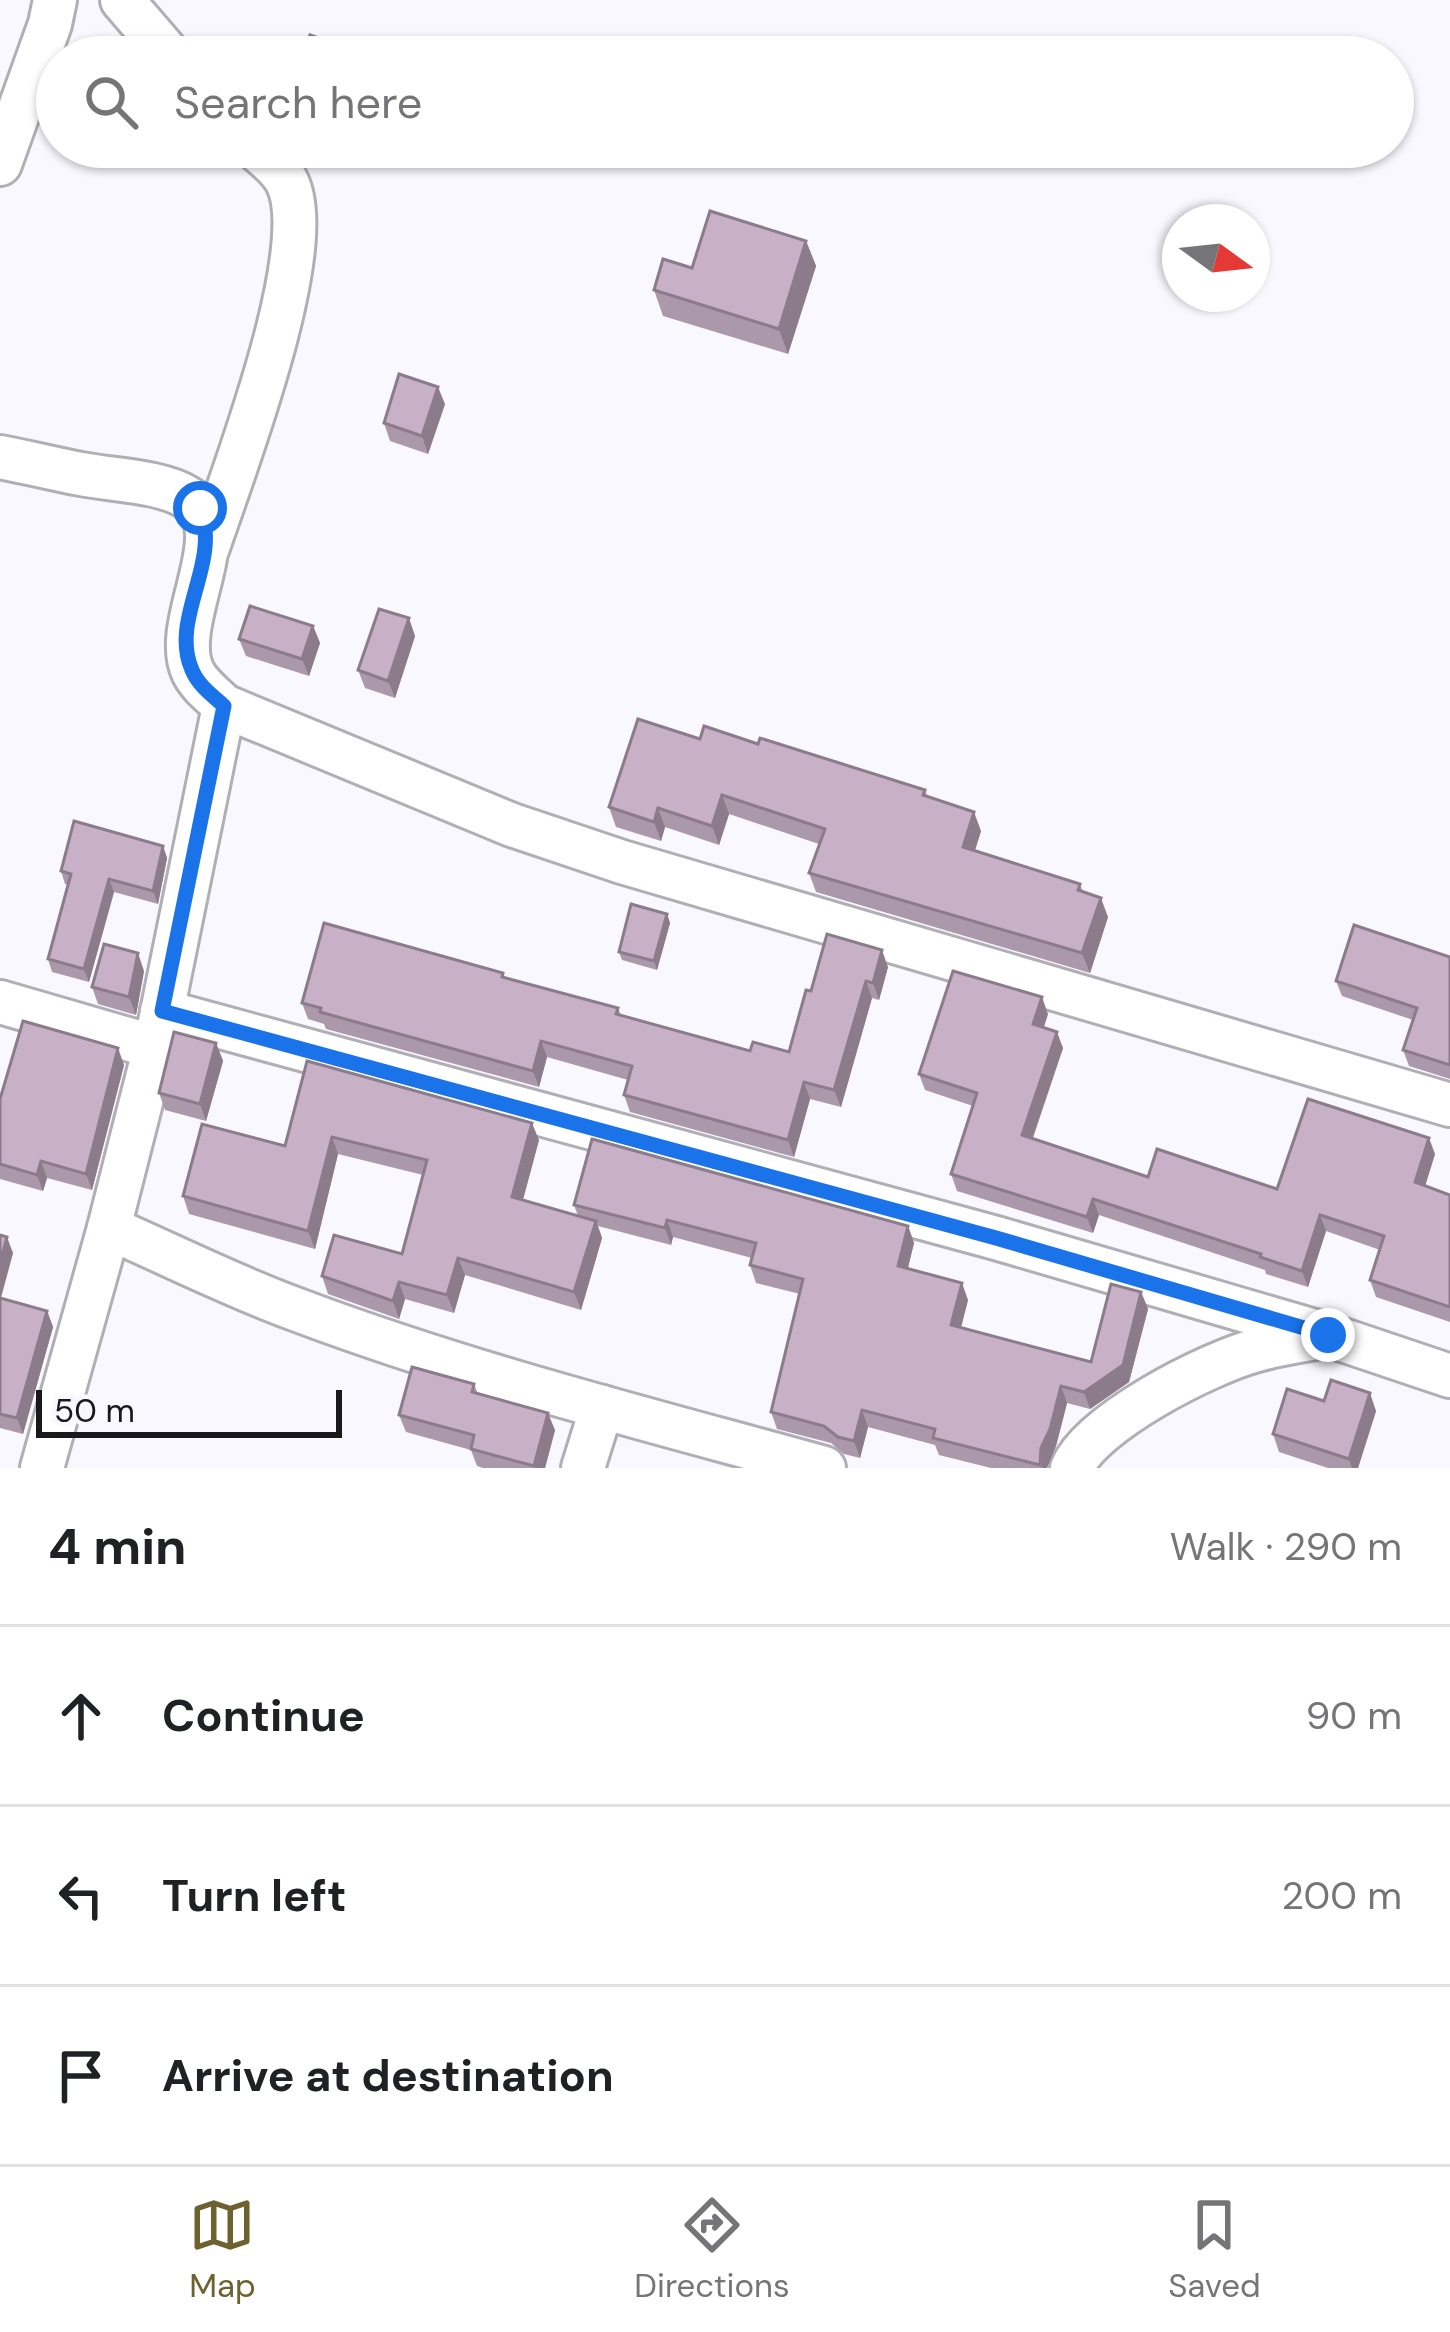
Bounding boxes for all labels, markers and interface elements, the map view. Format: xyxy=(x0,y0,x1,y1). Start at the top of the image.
search box xyxy=(36,36,1414,168)
icon: search xyxy=(78,69,144,135)
text: Search here xyxy=(174,73,422,132)
north arrow xyxy=(1162,204,1270,312)
route start xyxy=(173,481,227,535)
route end xyxy=(1301,1308,1355,1362)
scale bar xyxy=(36,1384,342,1437)
text: 50 m xyxy=(54,1389,135,1432)
text: 4 min xyxy=(48,1513,187,1580)
text: Walk · 290 m xyxy=(1170,1521,1402,1572)
icon: ahead xyxy=(48,1683,114,1749)
text: Continue xyxy=(162,1686,365,1745)
text: 90 m xyxy=(1306,1690,1402,1741)
icon: left xyxy=(48,1863,114,1929)
text: Turn left xyxy=(162,1866,346,1925)
text: 200 m xyxy=(1281,1870,1402,1921)
icon: arrive xyxy=(48,2043,114,2109)
text: Arrive at destination xyxy=(162,2046,614,2105)
tab: Map xyxy=(189,2192,256,2307)
tab: Directions xyxy=(634,2192,790,2307)
tab: Saved xyxy=(1168,2192,1261,2307)

